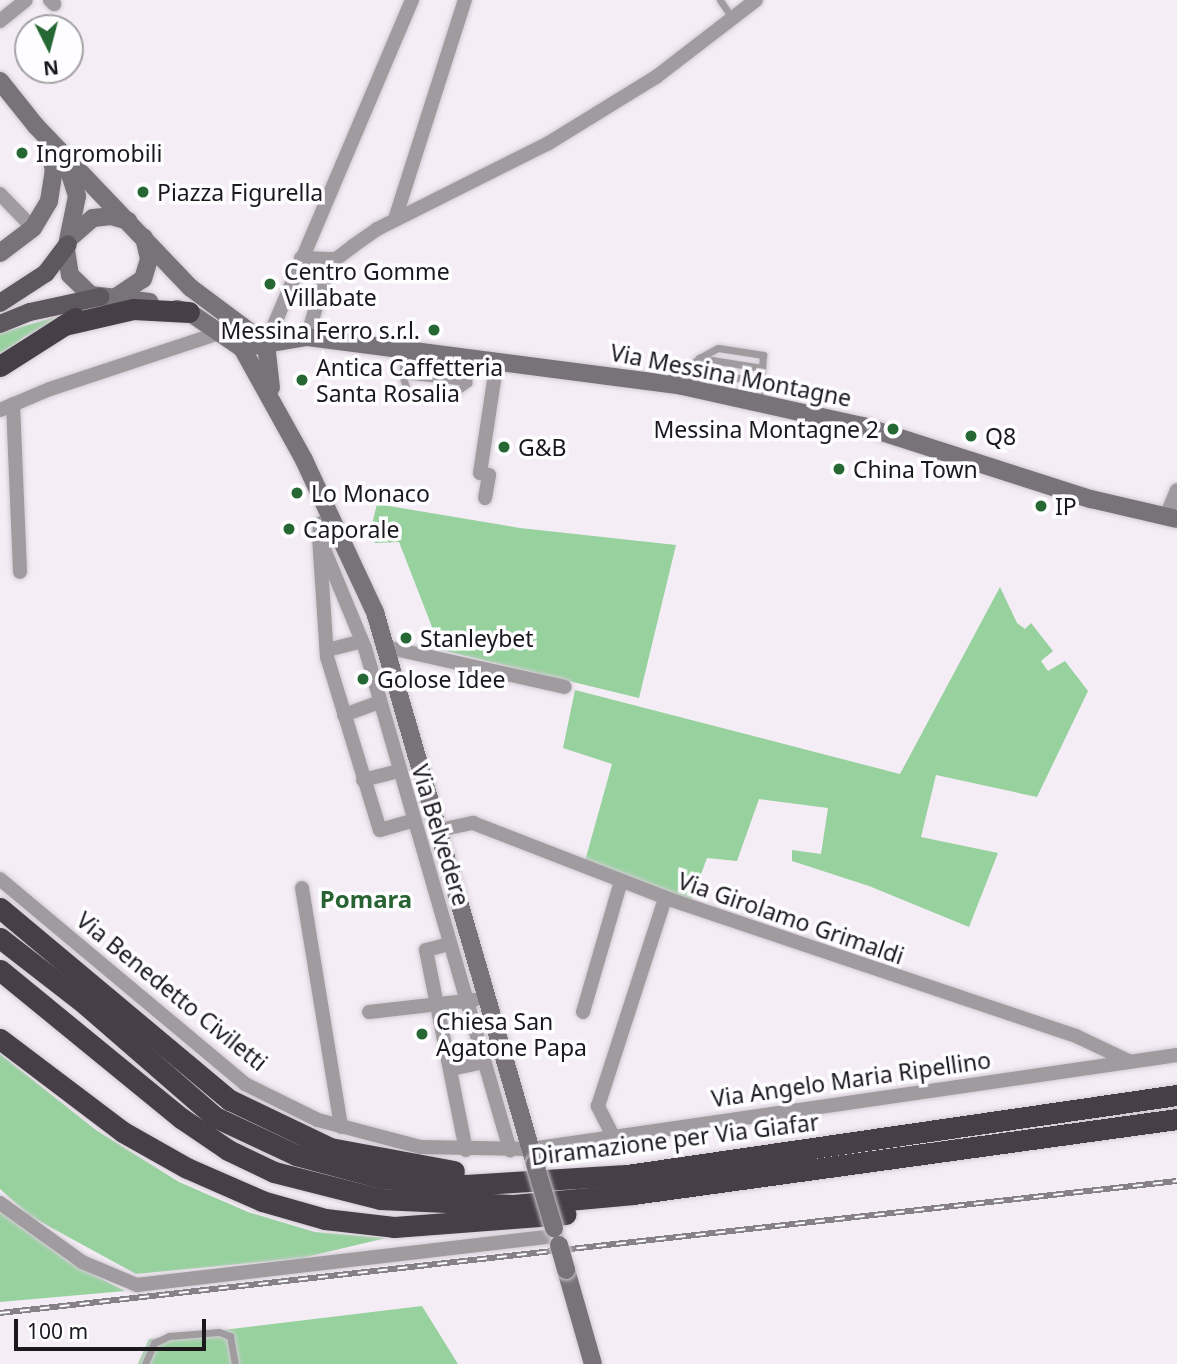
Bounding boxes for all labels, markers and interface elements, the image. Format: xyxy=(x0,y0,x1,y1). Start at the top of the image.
north arrow xyxy=(14,14,84,84)
text: N xyxy=(42,54,60,82)
place label: Ingromobili xyxy=(36,139,162,167)
marker: Ingromobili xyxy=(14,145,30,161)
place label: Piazza Figurella xyxy=(157,178,323,206)
marker: Piazza Figurella xyxy=(135,184,151,200)
place label: Centro Gomme Villabate xyxy=(284,257,450,311)
marker: Centro Gomme Villabate xyxy=(262,276,278,292)
place label: Messina Ferro s.r.l. xyxy=(220,316,420,344)
marker: Messina Ferro s.r.l. xyxy=(426,322,442,338)
street label: Via Messina Montagne xyxy=(608,338,854,412)
place label: Antica Caffetteria Santa Rosalia xyxy=(316,353,503,407)
marker: Antica Caffetteria Santa Rosalia xyxy=(294,372,310,388)
place label: Messina Montagne 2 xyxy=(653,415,879,443)
marker: Messina Montagne 2 xyxy=(885,421,901,437)
place label: Q8 xyxy=(985,422,1016,450)
marker: Q8 xyxy=(963,428,979,444)
place label: G&B xyxy=(518,433,567,461)
marker: G&B xyxy=(496,439,512,455)
place label: China Town xyxy=(853,455,978,483)
marker: China Town xyxy=(831,461,847,477)
place label: Lo Monaco xyxy=(311,479,430,507)
marker: Lo Monaco xyxy=(289,485,305,501)
place label: IP xyxy=(1055,492,1077,520)
marker: IP xyxy=(1033,498,1049,514)
place label: Caporale xyxy=(303,515,399,543)
marker: Caporale xyxy=(281,521,297,537)
place label: Stanleybet xyxy=(420,624,534,652)
marker: Stanleybet xyxy=(398,630,414,646)
place label: Golose Idee xyxy=(377,665,505,693)
marker: Golose Idee xyxy=(355,671,371,687)
street label: Via Belvedere xyxy=(406,761,476,909)
street label: Via Girolamo Grimaldi xyxy=(674,866,908,970)
district label: Pomara xyxy=(320,885,412,913)
street label: Via Benedetto Civiletti xyxy=(71,906,273,1076)
place label: Chiesa San Agatone Papa xyxy=(436,1007,587,1061)
marker: Chiesa San Agatone Papa xyxy=(414,1026,430,1042)
street label: Via Angelo Maria Ripellino xyxy=(710,1046,992,1112)
street label: Diramazione per Via Giafar xyxy=(529,1108,821,1170)
scale bar xyxy=(18,1304,210,1348)
text: 100 m xyxy=(27,1317,88,1345)

